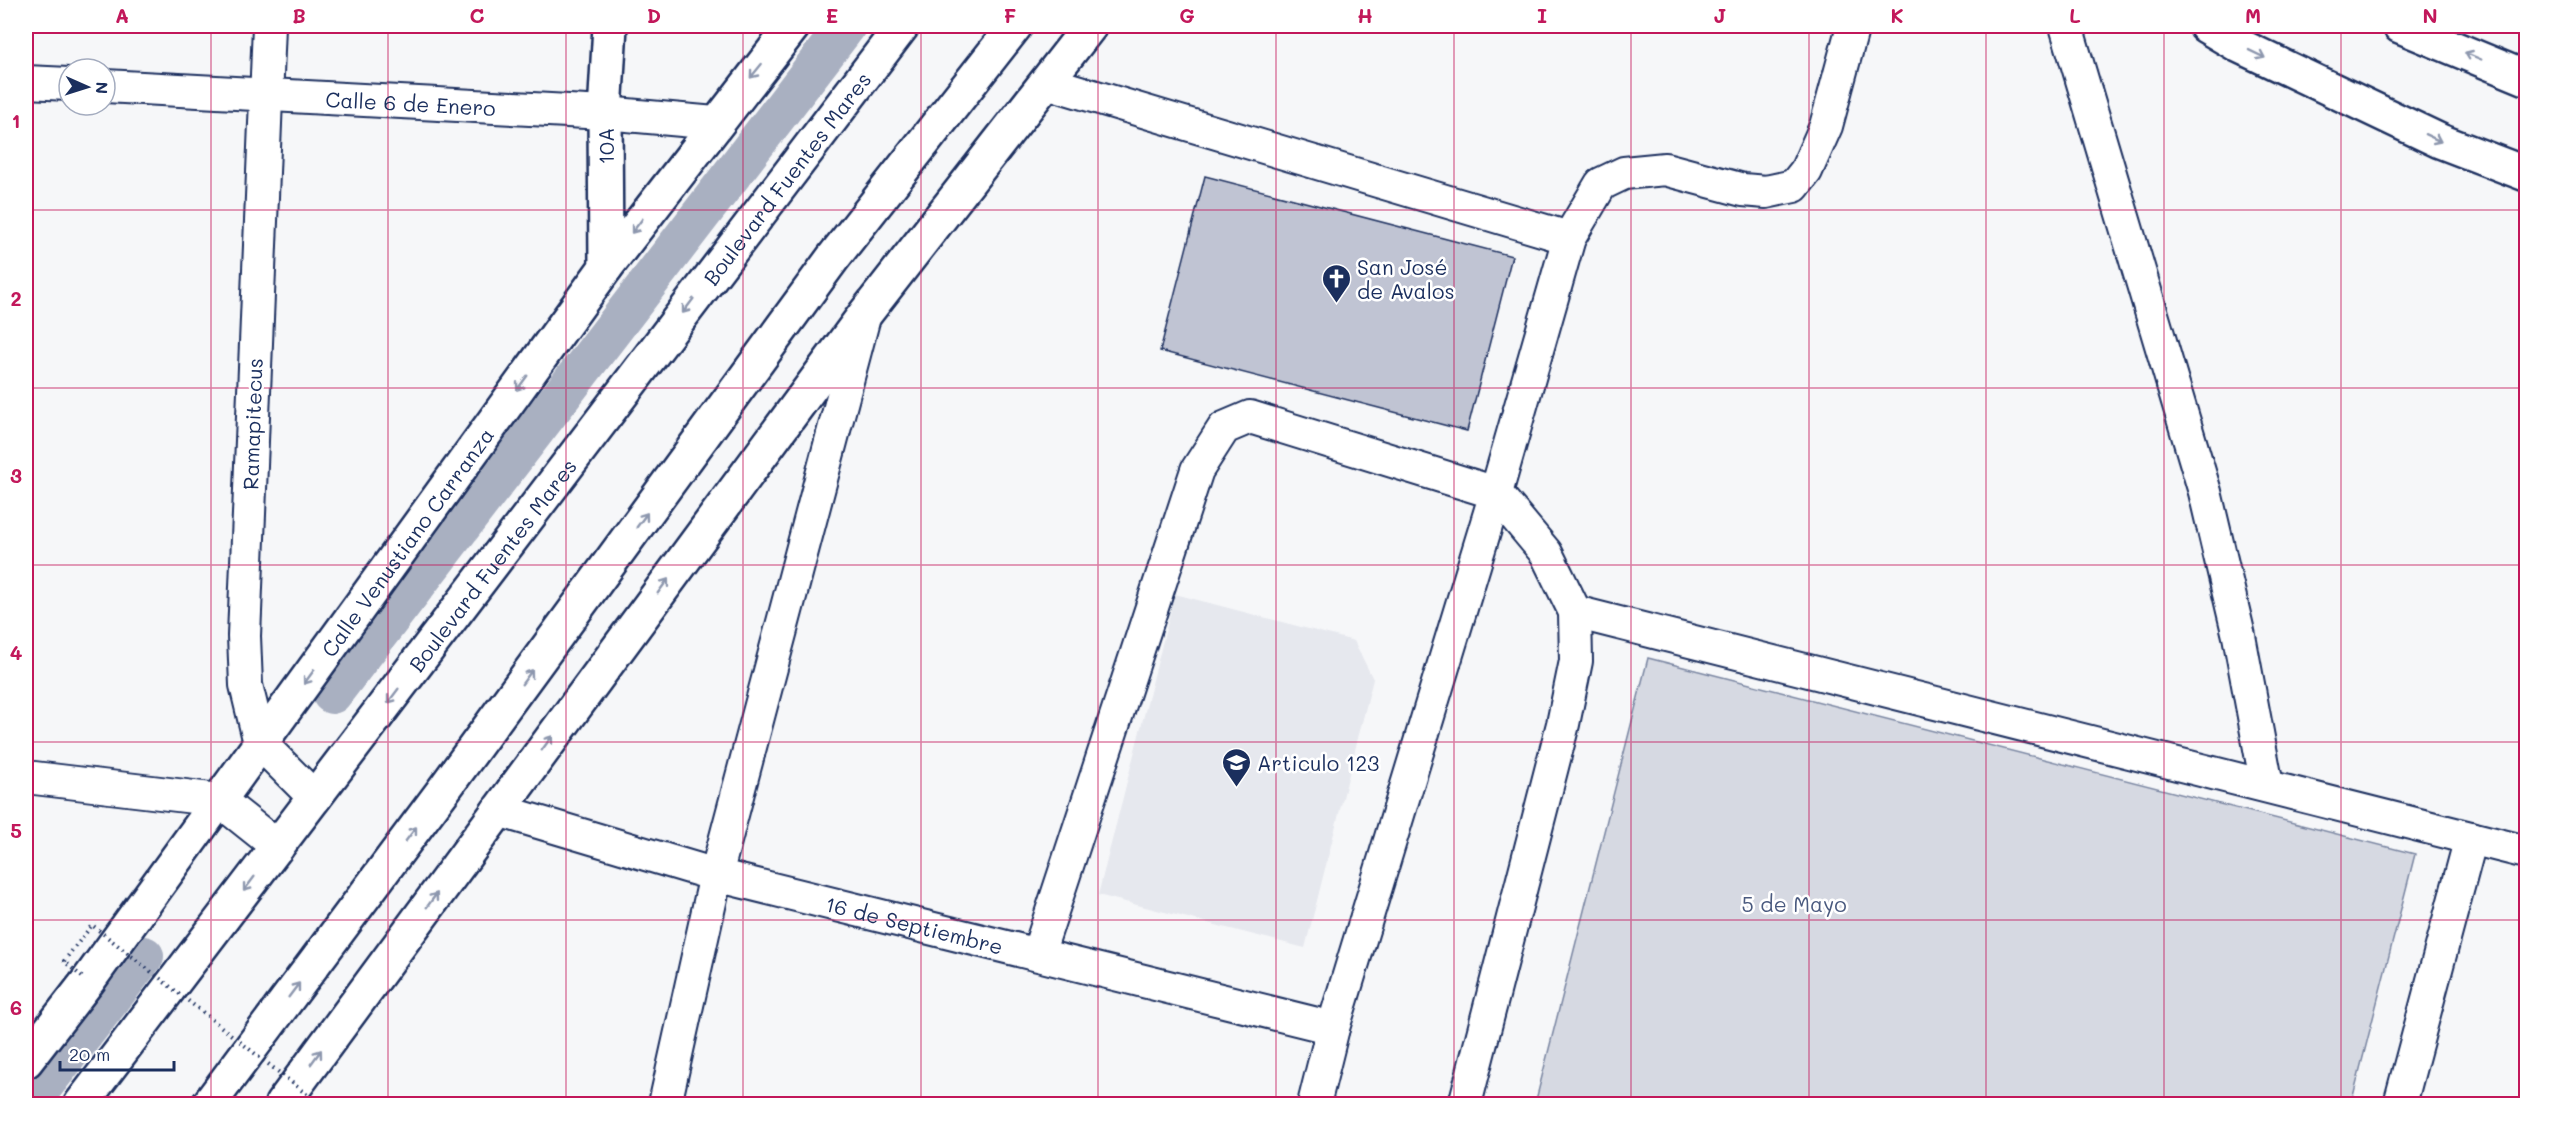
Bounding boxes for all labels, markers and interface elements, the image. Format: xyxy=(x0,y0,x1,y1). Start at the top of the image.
text: A xyxy=(115,2,129,28)
text: B xyxy=(292,2,306,28)
text: C xyxy=(470,2,485,28)
text: D xyxy=(647,2,661,28)
text: E xyxy=(826,2,838,28)
text: F xyxy=(1004,2,1017,28)
text: G xyxy=(1179,2,1195,28)
text: H xyxy=(1357,2,1373,28)
text: I xyxy=(1537,2,1547,28)
text: J xyxy=(1713,2,1727,28)
text: K xyxy=(1890,2,1904,28)
text: L xyxy=(2069,2,2081,28)
text: M xyxy=(2245,2,2261,28)
text: N xyxy=(2422,2,2438,28)
one-way arrow xyxy=(2247,48,2265,60)
one-way arrow xyxy=(2464,50,2482,61)
north arrow xyxy=(57,57,117,117)
one-way arrow xyxy=(750,63,763,79)
street label: Boulevard Fuentes Mares xyxy=(697,66,876,290)
text: N xyxy=(92,81,113,94)
street label: Calle 6 de Enero xyxy=(325,84,496,121)
text: 1 xyxy=(12,107,20,133)
street label: 10A xyxy=(592,128,619,164)
one-way arrow xyxy=(2423,132,2441,144)
one-way arrow xyxy=(631,217,643,233)
place label: San José de Avalos xyxy=(1357,253,1455,304)
church icon: San José de Avalos xyxy=(1320,262,1352,304)
text: 2 xyxy=(10,285,22,311)
one-way arrow xyxy=(682,298,695,314)
street label: Ramapitecus xyxy=(236,358,268,490)
one-way arrow xyxy=(516,374,528,390)
street label: Calle Venustiano Carranza xyxy=(315,422,499,662)
street label: Boulevard Fuentes Mares xyxy=(402,453,582,677)
text: 3 xyxy=(10,462,22,488)
one-way arrow xyxy=(636,512,648,528)
one-way arrow xyxy=(657,579,669,595)
text: 4 xyxy=(10,639,23,665)
one-way arrow xyxy=(303,668,315,684)
one-way arrow xyxy=(520,670,533,686)
one-way arrow xyxy=(386,687,399,703)
one-way arrow xyxy=(540,735,553,751)
school or university icon: Articulo 123 xyxy=(1220,746,1252,788)
place label: Articulo 123 xyxy=(1257,749,1379,776)
text: 5 xyxy=(10,817,22,843)
one-way arrow xyxy=(405,827,417,843)
one-way arrow xyxy=(243,876,256,892)
street label: 16 de Septiembre xyxy=(823,889,1006,959)
park label: 5 de Mayo xyxy=(1741,890,1847,917)
one-way arrow xyxy=(425,893,438,909)
one-way arrow xyxy=(288,983,300,999)
text: 6 xyxy=(10,994,22,1020)
scale bar xyxy=(60,1034,174,1072)
text: 20 m xyxy=(69,1042,110,1066)
one-way arrow xyxy=(310,1050,323,1066)

